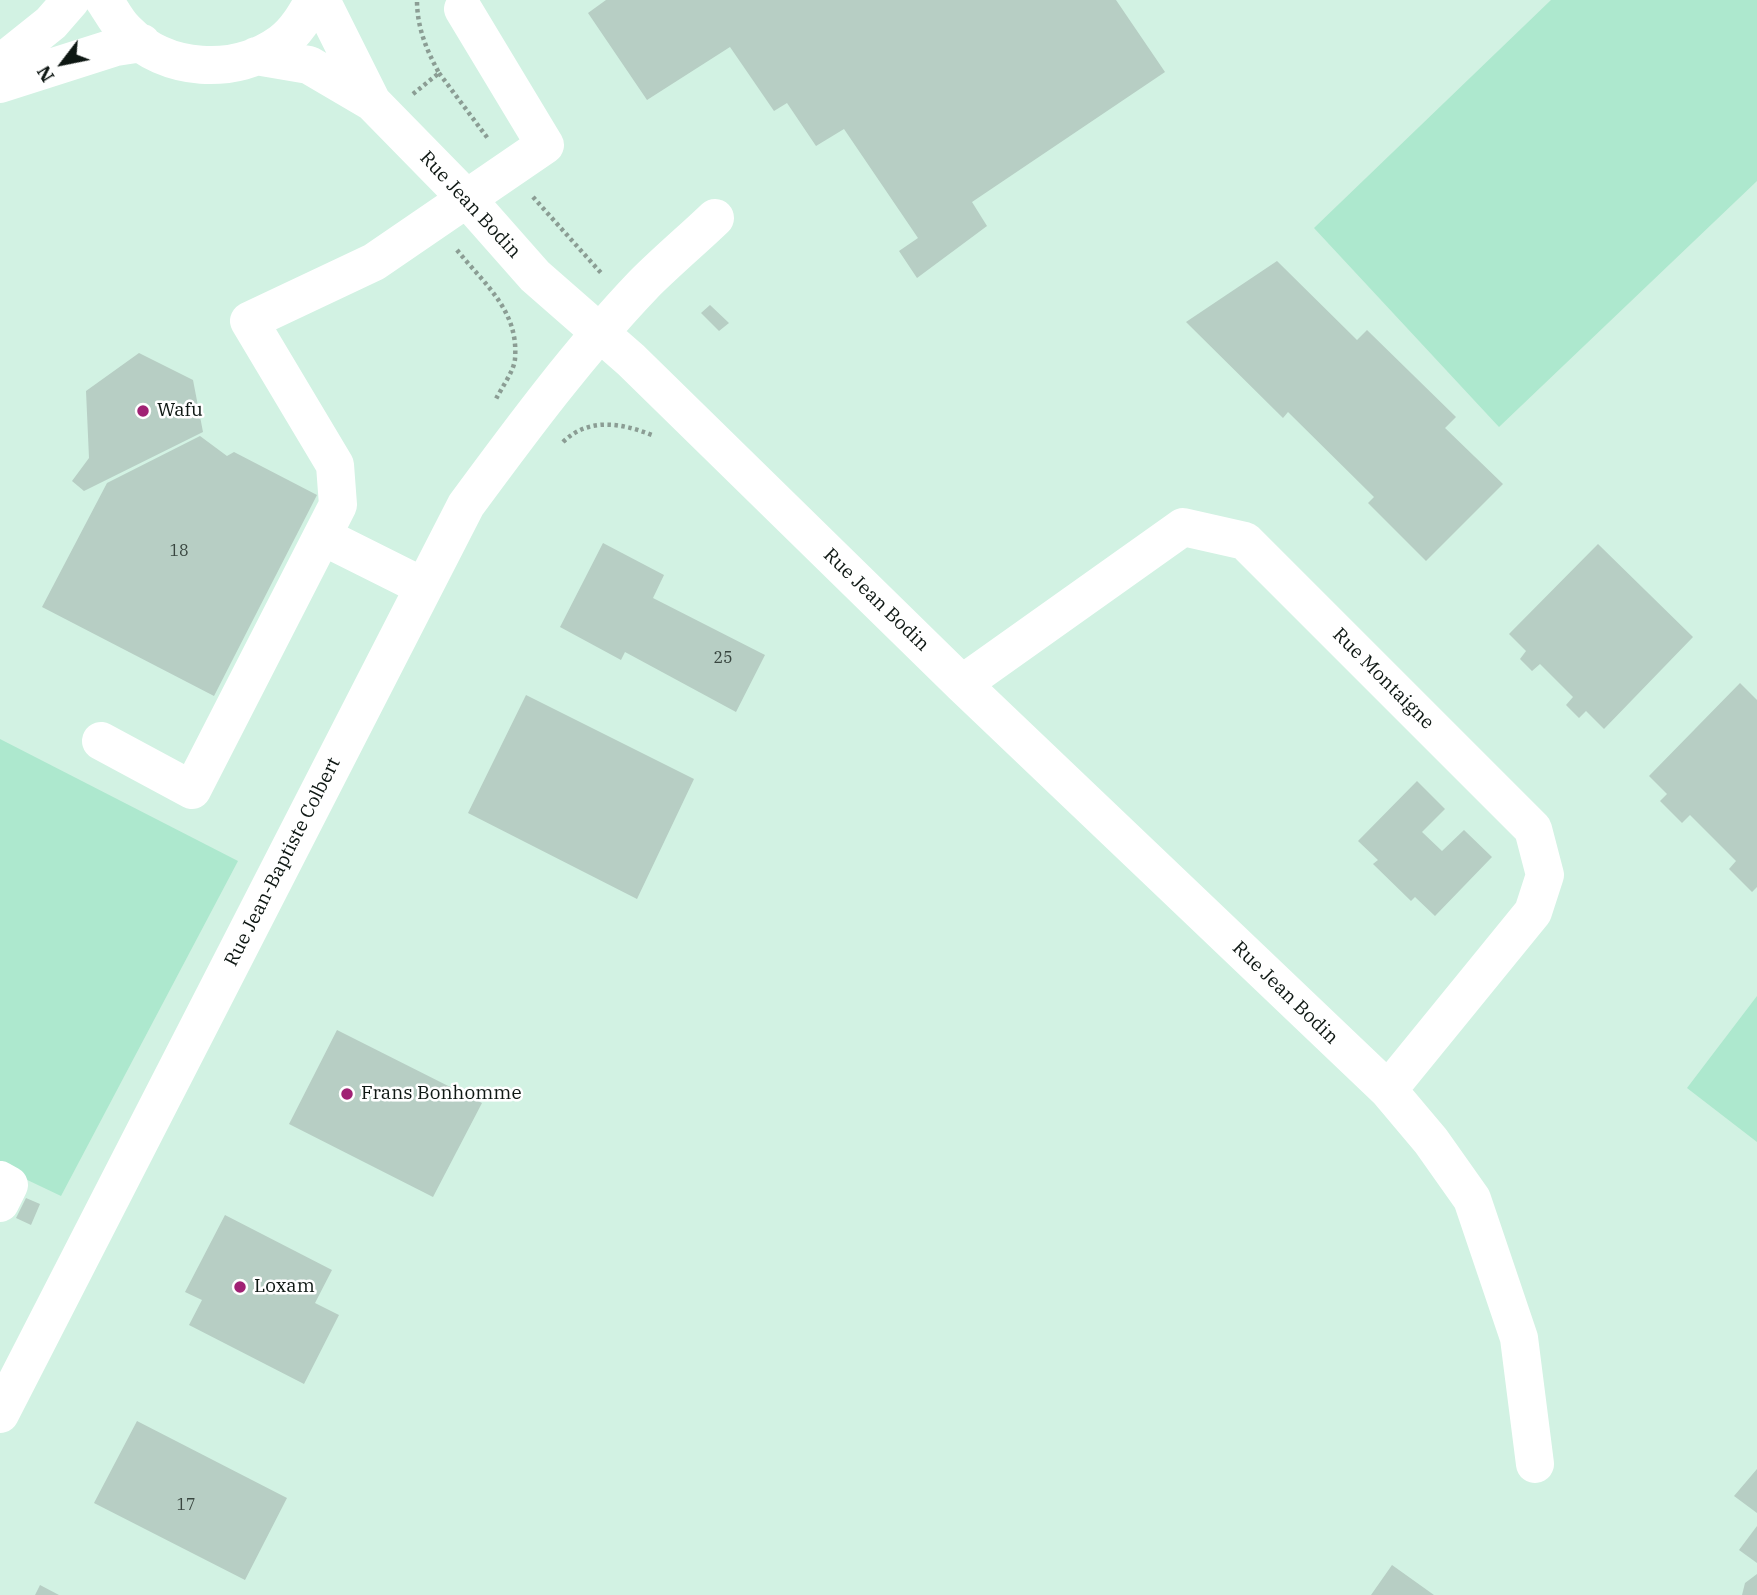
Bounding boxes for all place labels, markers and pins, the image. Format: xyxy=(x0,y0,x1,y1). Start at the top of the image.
place label: Wafu xyxy=(157,400,203,422)
marker: Wafu xyxy=(135,403,151,419)
place label: Frans Bonhomme xyxy=(361,1083,522,1105)
marker: Frans Bonhomme xyxy=(339,1086,355,1102)
place label: Loxam xyxy=(254,1276,315,1298)
marker: Loxam xyxy=(232,1279,248,1295)

